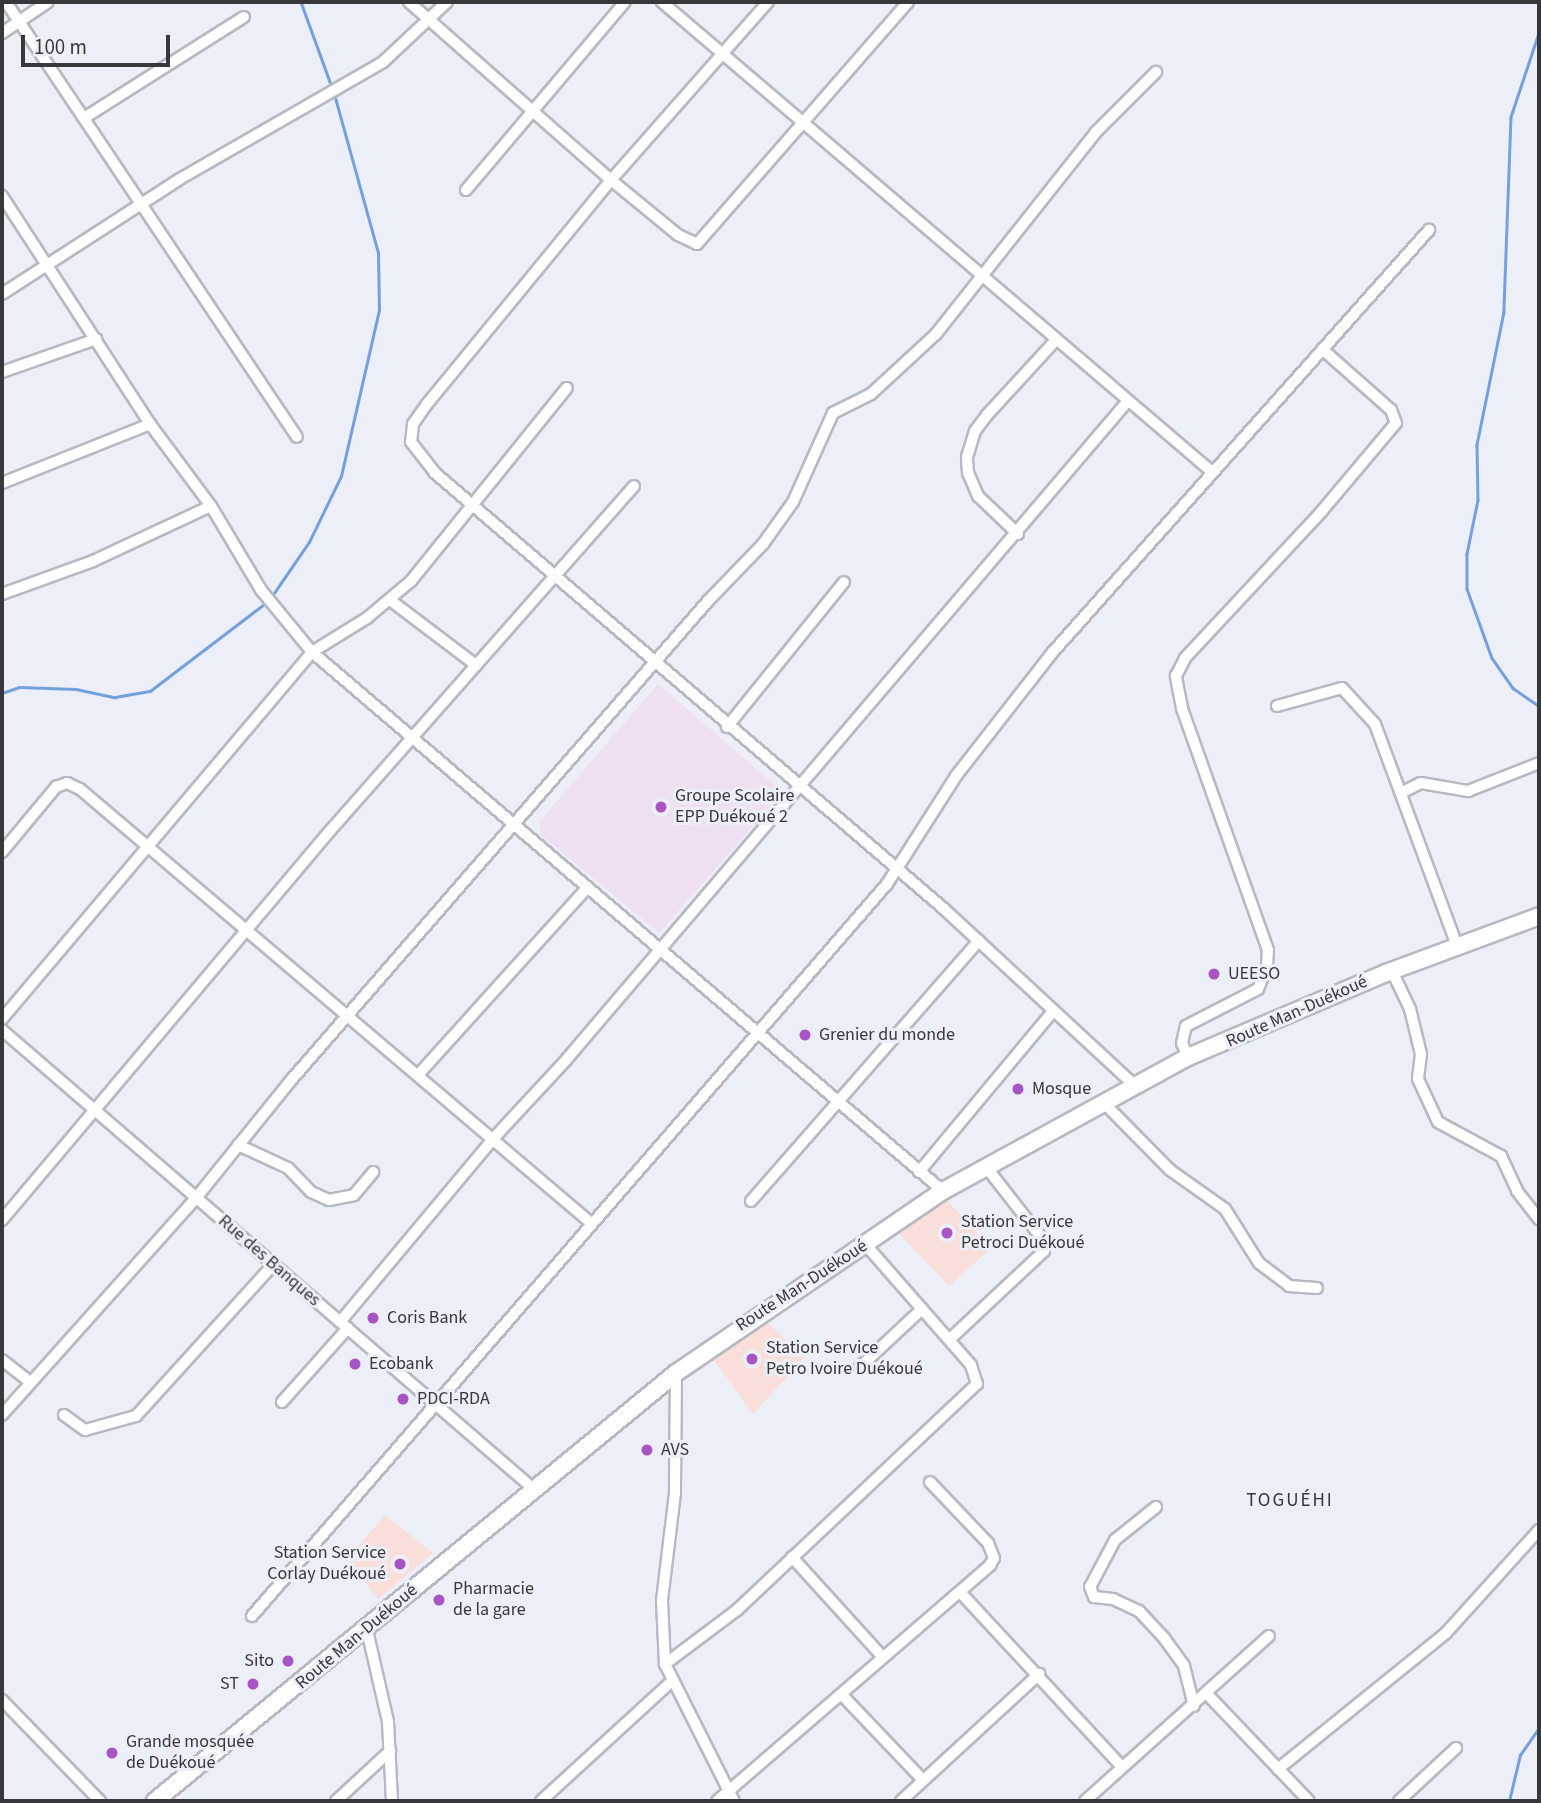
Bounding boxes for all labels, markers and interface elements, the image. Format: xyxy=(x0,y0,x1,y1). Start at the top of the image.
scale bar xyxy=(24,21,173,65)
text: 100 m xyxy=(34,32,87,62)
place label: Groupe Scolaire EPP Duékoué 2 xyxy=(675,786,795,828)
marker: Groupe Scolaire EPP Duékoué 2 xyxy=(653,799,669,815)
place label: UEESO xyxy=(1228,963,1280,985)
marker: UEESO xyxy=(1206,966,1222,982)
street label: Route Man-Duékoué xyxy=(1223,971,1371,1053)
place label: Grenier du monde xyxy=(819,1024,955,1046)
marker: Grenier du monde xyxy=(797,1027,813,1043)
place label: Mosque xyxy=(1032,1078,1091,1100)
marker: Mosque xyxy=(1010,1081,1026,1097)
street label: Rue des Banques xyxy=(213,1211,325,1311)
place label: Station Service Petroci Duékoué xyxy=(961,1212,1084,1254)
marker: Station Service Petroci Duékoué xyxy=(939,1225,955,1241)
street label: Route Man-Duékoué xyxy=(732,1235,872,1337)
place label: Coris Bank xyxy=(387,1307,467,1329)
marker: Coris Bank xyxy=(365,1310,381,1326)
place label: Station Service Petro Ivoire Duékoué xyxy=(766,1338,923,1380)
marker: Station Service Petro Ivoire Duékoué xyxy=(744,1351,760,1367)
place label: Ecobank xyxy=(369,1353,433,1375)
marker: Ecobank xyxy=(347,1356,363,1372)
place label: PDCI-RDA xyxy=(417,1388,490,1410)
marker: PDCI-RDA xyxy=(395,1391,411,1407)
place label: AVS xyxy=(661,1439,689,1461)
marker: AVS xyxy=(639,1442,655,1458)
district label: TOGUÉHI xyxy=(1247,1490,1333,1512)
place label: Station Service Corlay Duékoué xyxy=(267,1543,386,1586)
marker: Station Service Corlay Duékoué xyxy=(392,1556,408,1572)
place label: Pharmacie de la gare xyxy=(453,1579,534,1622)
street label: Route Man-Duékoué xyxy=(292,1580,422,1694)
marker: Pharmacie de la gare xyxy=(431,1592,447,1608)
place label: Sito xyxy=(244,1650,274,1672)
marker: Sito xyxy=(280,1653,296,1669)
place label: ST xyxy=(220,1673,239,1695)
marker: ST xyxy=(245,1676,261,1692)
place label: Grande mosquée de Duékoué xyxy=(126,1732,254,1774)
marker: Grande mosquée de Duékoué xyxy=(104,1745,120,1761)

